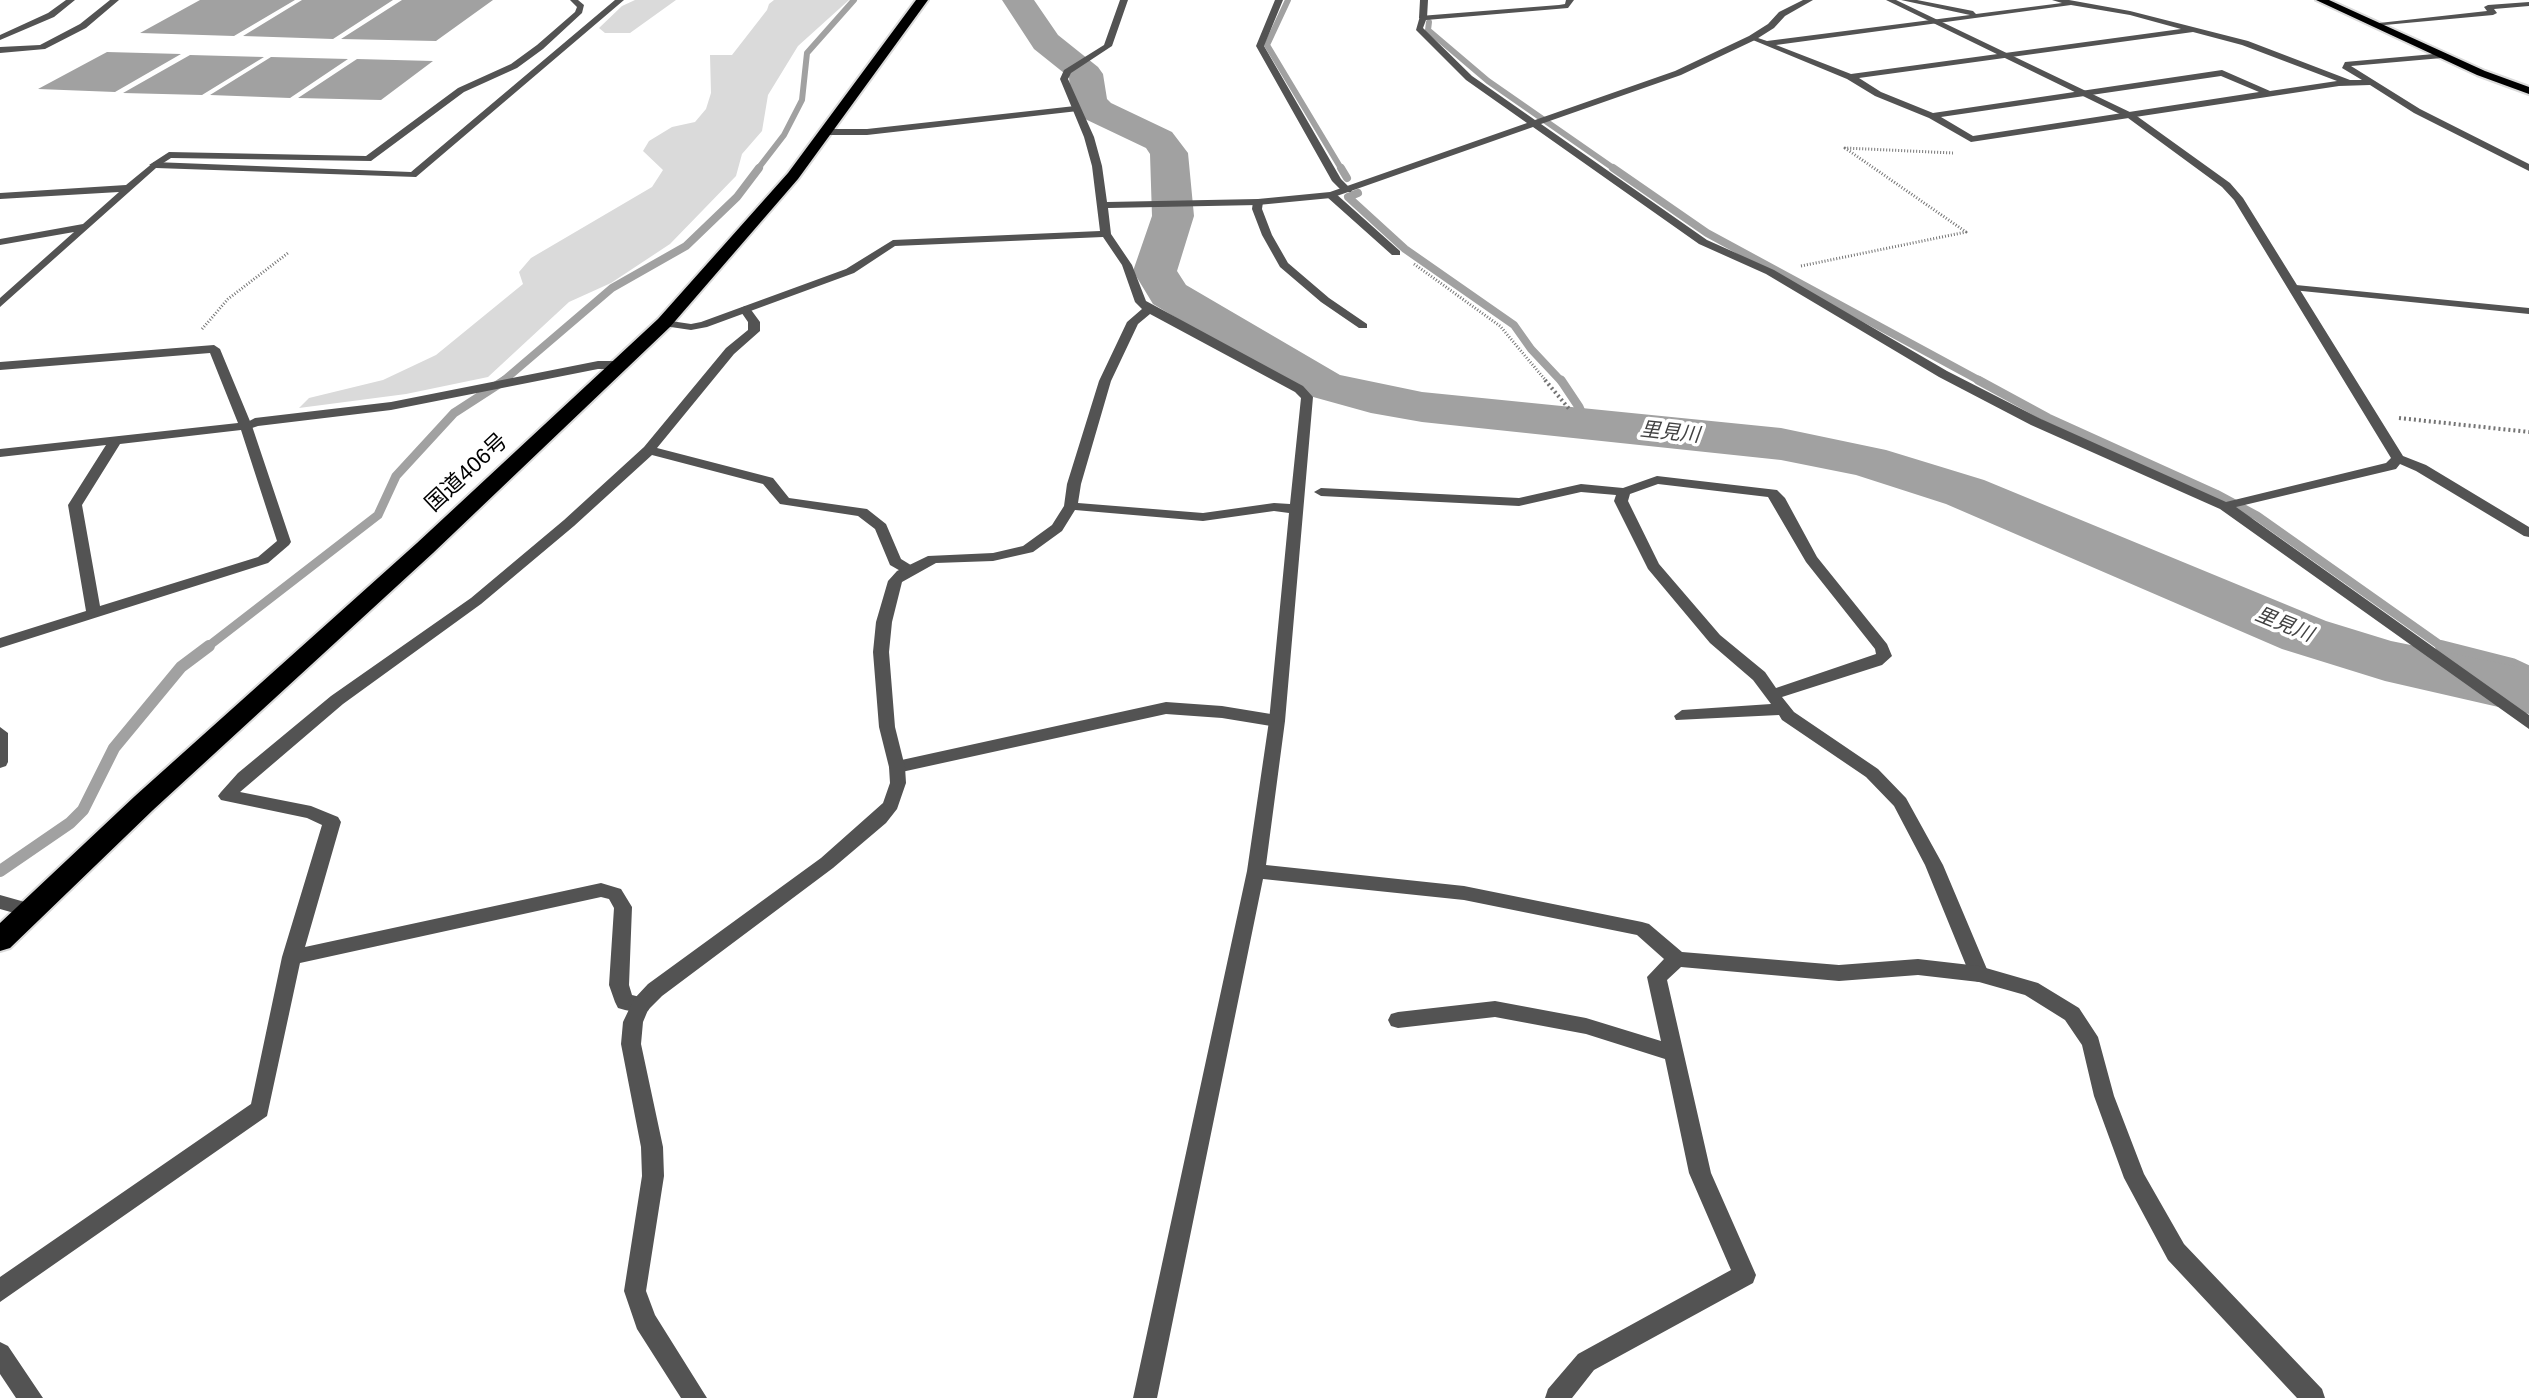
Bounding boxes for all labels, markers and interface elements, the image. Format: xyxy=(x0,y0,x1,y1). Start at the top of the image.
water label: 里見川 xyxy=(1639,418,1701,448)
street label: 国道406号 xyxy=(420,428,514,518)
water label: 里見川 xyxy=(2252,603,2316,647)

